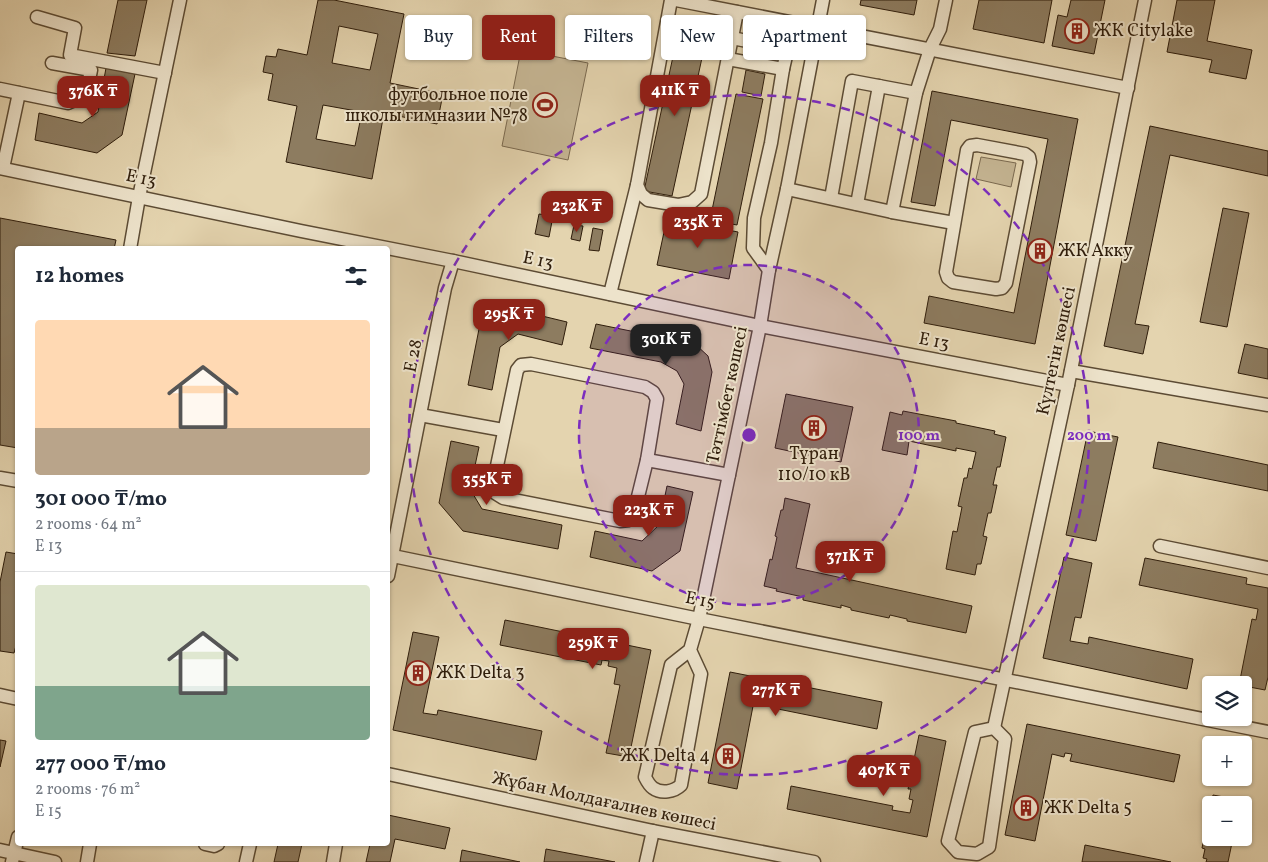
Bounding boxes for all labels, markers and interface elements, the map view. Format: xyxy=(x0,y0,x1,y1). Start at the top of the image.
chip: Buy xyxy=(405,15,472,60)
chip: Rent xyxy=(482,15,555,60)
chip: Filters xyxy=(565,15,651,60)
chip: New xyxy=(661,15,733,60)
chip: Apartment xyxy=(743,15,866,60)
building icon: ЖК Citylake xyxy=(1064,18,1090,44)
place label: ЖК Citylake xyxy=(1094,19,1193,44)
pin: 411K ₸ xyxy=(634,74,716,117)
pin: 376K ₸ xyxy=(52,76,134,118)
text: 411K ₸ xyxy=(651,80,699,102)
text: 376K ₸ xyxy=(68,81,118,103)
place label: футбольное поле школы гимназии №78 xyxy=(345,83,528,129)
sports icon: футбольное поле школы гимназии №78 xyxy=(532,92,558,118)
street label: E 13 xyxy=(123,164,159,194)
pin: 232K ₸ xyxy=(536,190,618,233)
text: 232K ₸ xyxy=(552,196,602,218)
pin: 235K ₸ xyxy=(657,206,739,249)
text: 235K ₸ xyxy=(673,212,723,234)
building icon: ЖК Акку xyxy=(1027,238,1053,264)
place label: ЖК Акку xyxy=(1058,239,1133,264)
street label: E 13 xyxy=(520,246,556,276)
text: 12 homes xyxy=(35,262,124,291)
icon: filters xyxy=(342,262,370,290)
street label: Күлтегін көшесі xyxy=(1031,284,1083,418)
pin: 295K ₸ xyxy=(468,298,550,341)
text: 295K ₸ xyxy=(484,304,534,326)
pin: 301K ₸ xyxy=(625,324,707,366)
street label: Тәттімбет көшесі xyxy=(701,324,755,466)
street label: E 13 xyxy=(917,327,951,357)
text: 301K ₸ xyxy=(641,329,691,351)
street label: E 28 xyxy=(399,337,429,375)
icon: home xyxy=(158,352,248,442)
building icon: Тұран 110/10 кВ xyxy=(801,415,827,441)
centre of rings xyxy=(740,426,758,444)
text: 100 m xyxy=(898,426,941,447)
text: 200 m xyxy=(1067,426,1111,447)
place label: Тұран 110/10 кВ xyxy=(777,442,851,488)
pin: 355K ₸ xyxy=(446,464,528,506)
text: 355K ₸ xyxy=(463,469,511,491)
text: 301 000 ₸/mo xyxy=(35,485,167,514)
pin: 223K ₸ xyxy=(608,494,690,537)
text: 223K ₸ xyxy=(624,500,674,522)
text: 2 rooms · 64 m² xyxy=(35,514,142,536)
text: E 13 xyxy=(35,536,62,558)
pin: 371K ₸ xyxy=(809,540,891,583)
text: 371K ₸ xyxy=(826,546,874,568)
street label: E 15 xyxy=(683,586,717,616)
icon: home xyxy=(158,618,248,708)
pin: 259K ₸ xyxy=(552,628,634,670)
text: 259K ₸ xyxy=(568,633,618,655)
building icon: ЖК Delta 3 xyxy=(405,660,431,686)
place label: ЖК Delta 3 xyxy=(436,661,524,686)
pin: 277K ₸ xyxy=(735,674,817,717)
map controls xyxy=(1202,676,1252,846)
button: layers xyxy=(1202,676,1252,726)
text: 277K ₸ xyxy=(752,680,800,702)
button: + xyxy=(1202,736,1252,786)
building icon: ЖК Delta 4 xyxy=(715,743,741,769)
place label: ЖК Delta 4 xyxy=(620,744,710,769)
text: 277 000 ₸/mo xyxy=(35,750,166,779)
pin: 407K ₸ xyxy=(843,754,925,797)
text: 407K ₸ xyxy=(858,760,910,782)
street label: Жұбан Молдағалиев көшесі xyxy=(490,766,718,838)
text: 2 rooms · 76 m² xyxy=(35,779,140,801)
building icon: ЖК Delta 5 xyxy=(1013,795,1039,821)
place label: ЖК Delta 5 xyxy=(1044,796,1132,821)
button: − xyxy=(1202,796,1252,846)
text: E 15 xyxy=(35,801,62,823)

